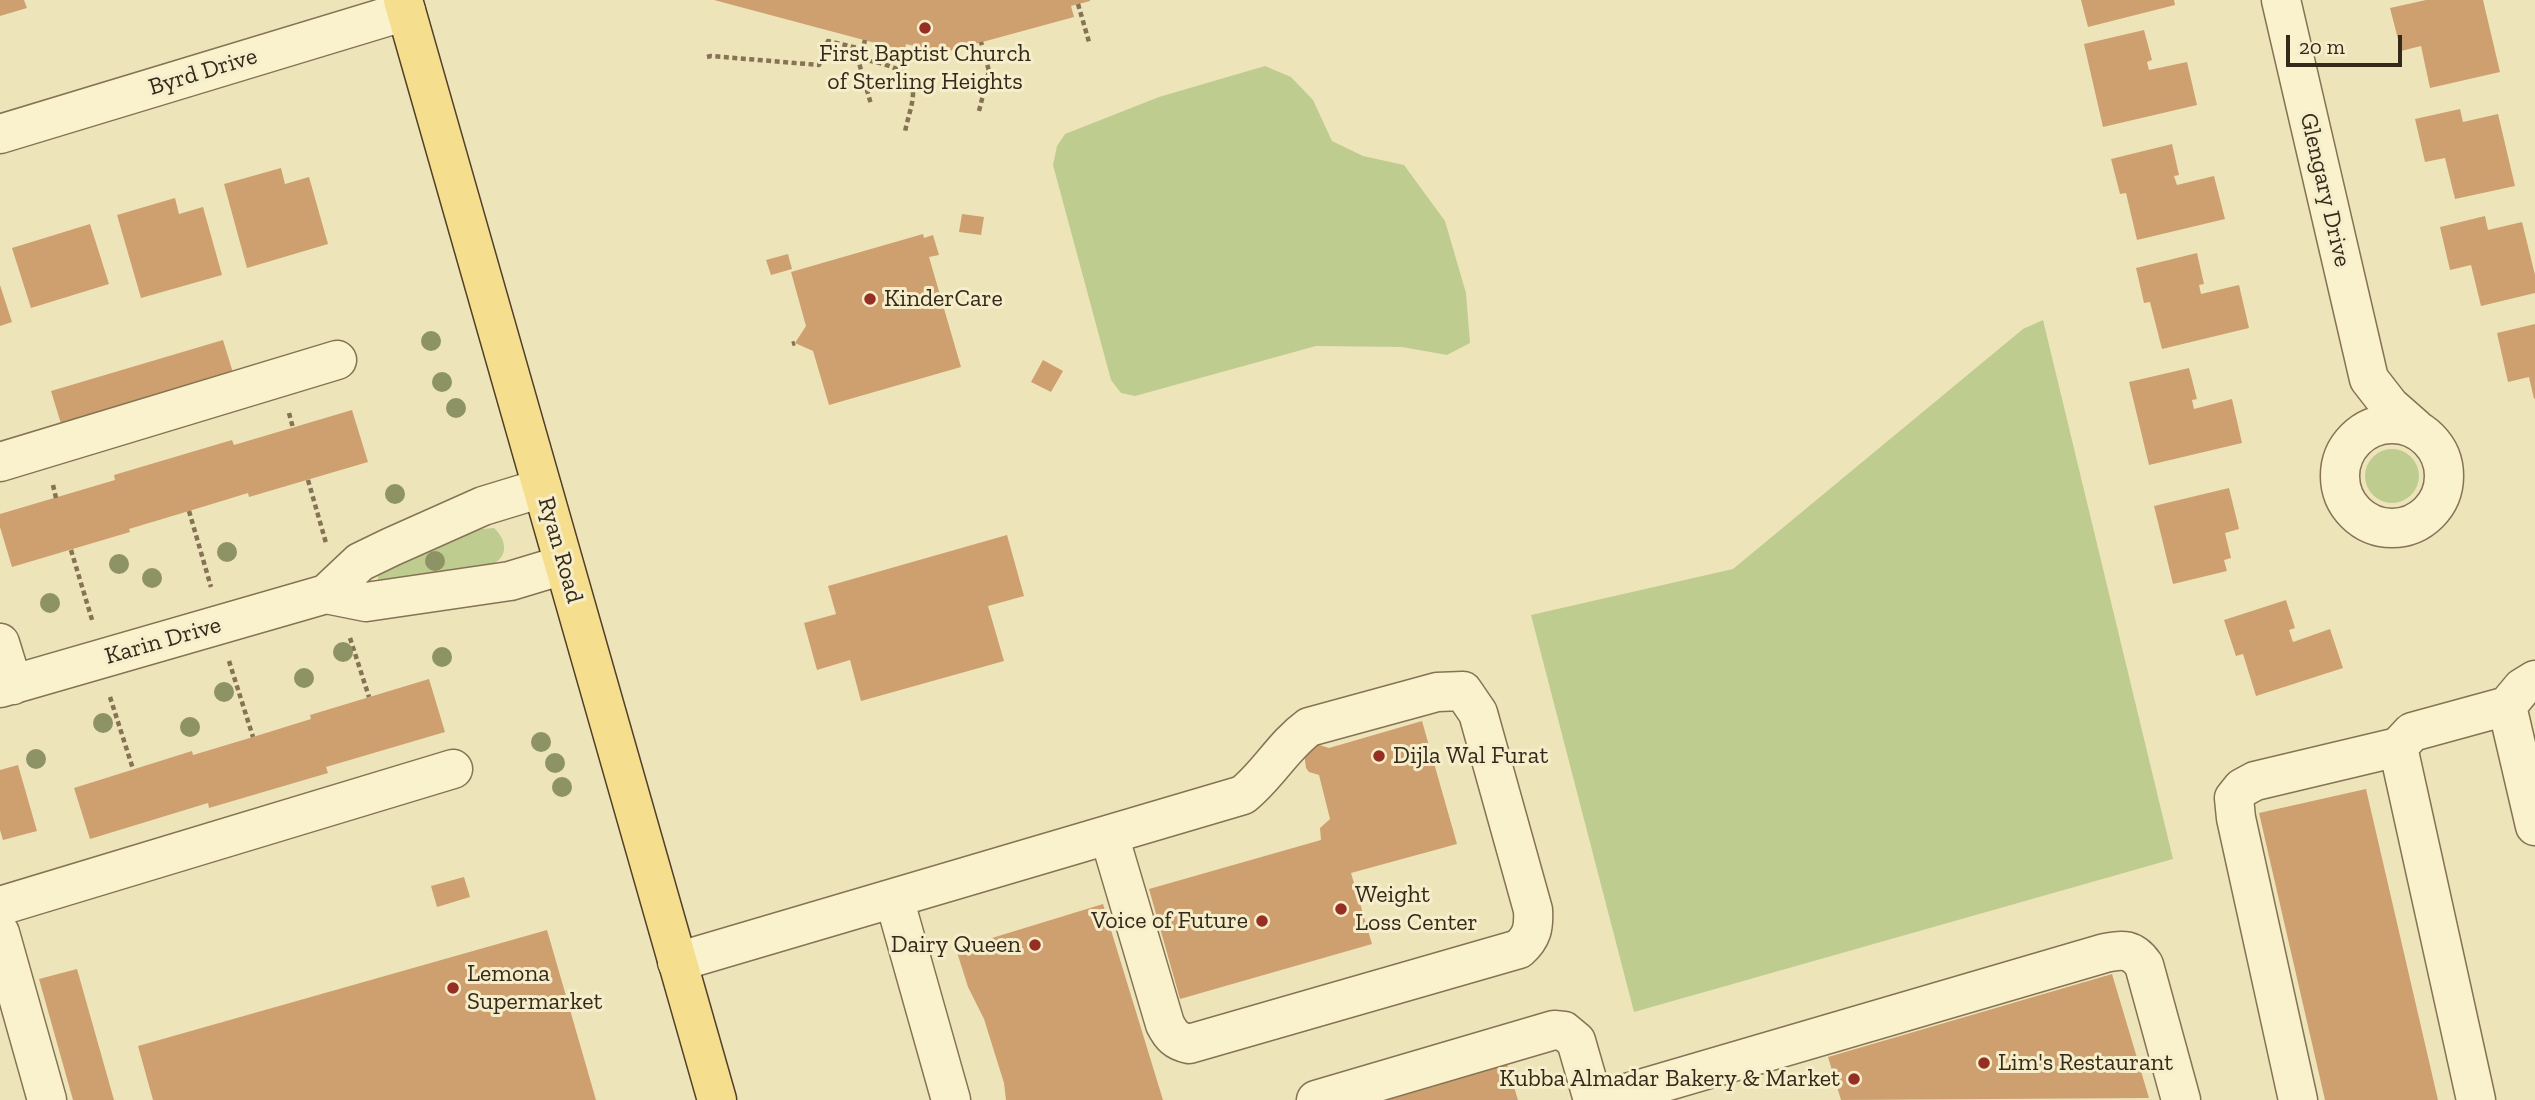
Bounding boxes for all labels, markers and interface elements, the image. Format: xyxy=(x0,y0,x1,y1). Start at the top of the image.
marker: First Baptist Church of Sterling Heights xyxy=(917,20,933,36)
scale bar xyxy=(2290,21,2406,65)
text: 20 m xyxy=(2299,34,2345,59)
place label: First Baptist Church of Sterling Heights xyxy=(819,40,1031,96)
street label: Byrd Drive xyxy=(145,42,261,102)
street label: Glengary Drive xyxy=(2293,110,2357,270)
place label: KinderCare xyxy=(884,285,1003,313)
marker: KinderCare xyxy=(862,291,878,307)
street label: Ryan Road xyxy=(531,494,589,606)
street label: Karin Drive xyxy=(102,611,224,671)
place label: Dijla Wal Furat xyxy=(1393,742,1548,770)
marker: Dijla Wal Furat xyxy=(1371,748,1387,764)
place label: Weight Loss Center xyxy=(1355,881,1478,937)
marker: Weight Loss Center xyxy=(1333,901,1349,917)
place label: Voice of Future xyxy=(1091,907,1248,935)
marker: Voice of Future xyxy=(1254,913,1270,929)
place label: Dairy Queen xyxy=(891,931,1021,959)
marker: Dairy Queen xyxy=(1027,937,1043,953)
place label: Lemona Supermarket xyxy=(467,960,602,1016)
marker: Lemona Supermarket xyxy=(445,980,461,996)
place label: Lim's Restaurant xyxy=(1998,1049,2173,1077)
marker: Lim's Restaurant xyxy=(1976,1055,1992,1071)
place label: Kubba Almadar Bakery & Market xyxy=(1499,1065,1840,1093)
marker: Kubba Almadar Bakery & Market xyxy=(1846,1071,1862,1087)

